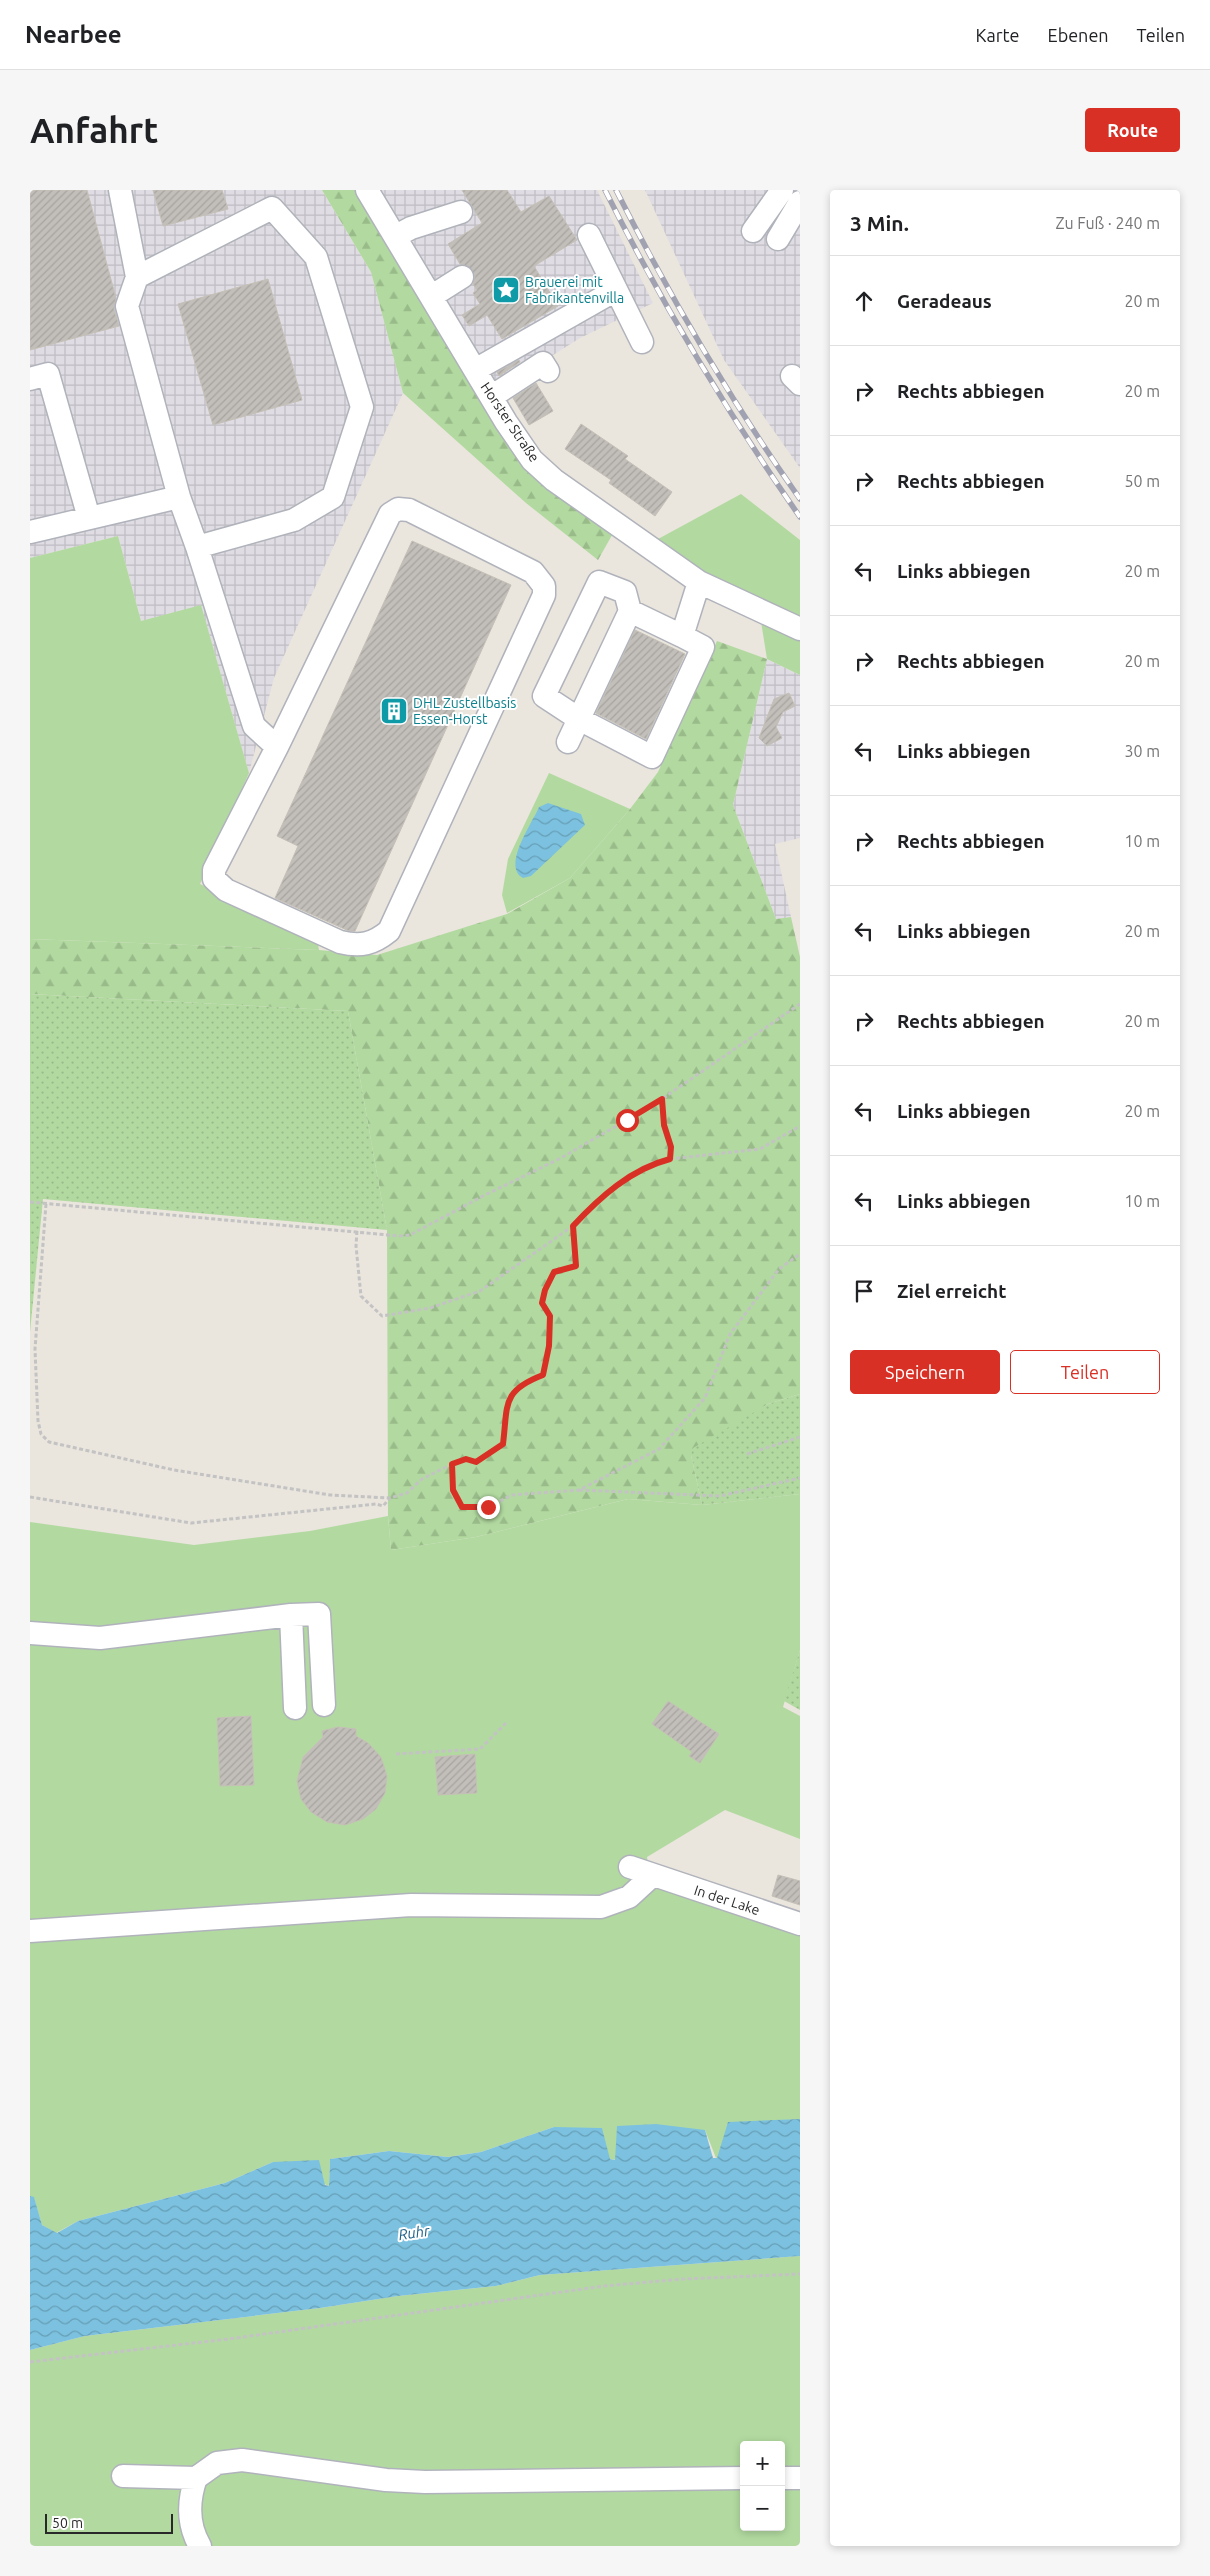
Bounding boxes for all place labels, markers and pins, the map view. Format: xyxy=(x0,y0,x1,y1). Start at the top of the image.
place label: Brauerei mit Fabrikantenvilla xyxy=(525,274,624,306)
place icon: Brauerei mit Fabrikantenvilla xyxy=(491,275,521,305)
place label: DHL Zustellbasis Essen-Horst xyxy=(413,695,516,727)
building icon: DHL Zustellbasis Essen-Horst xyxy=(379,696,409,726)

